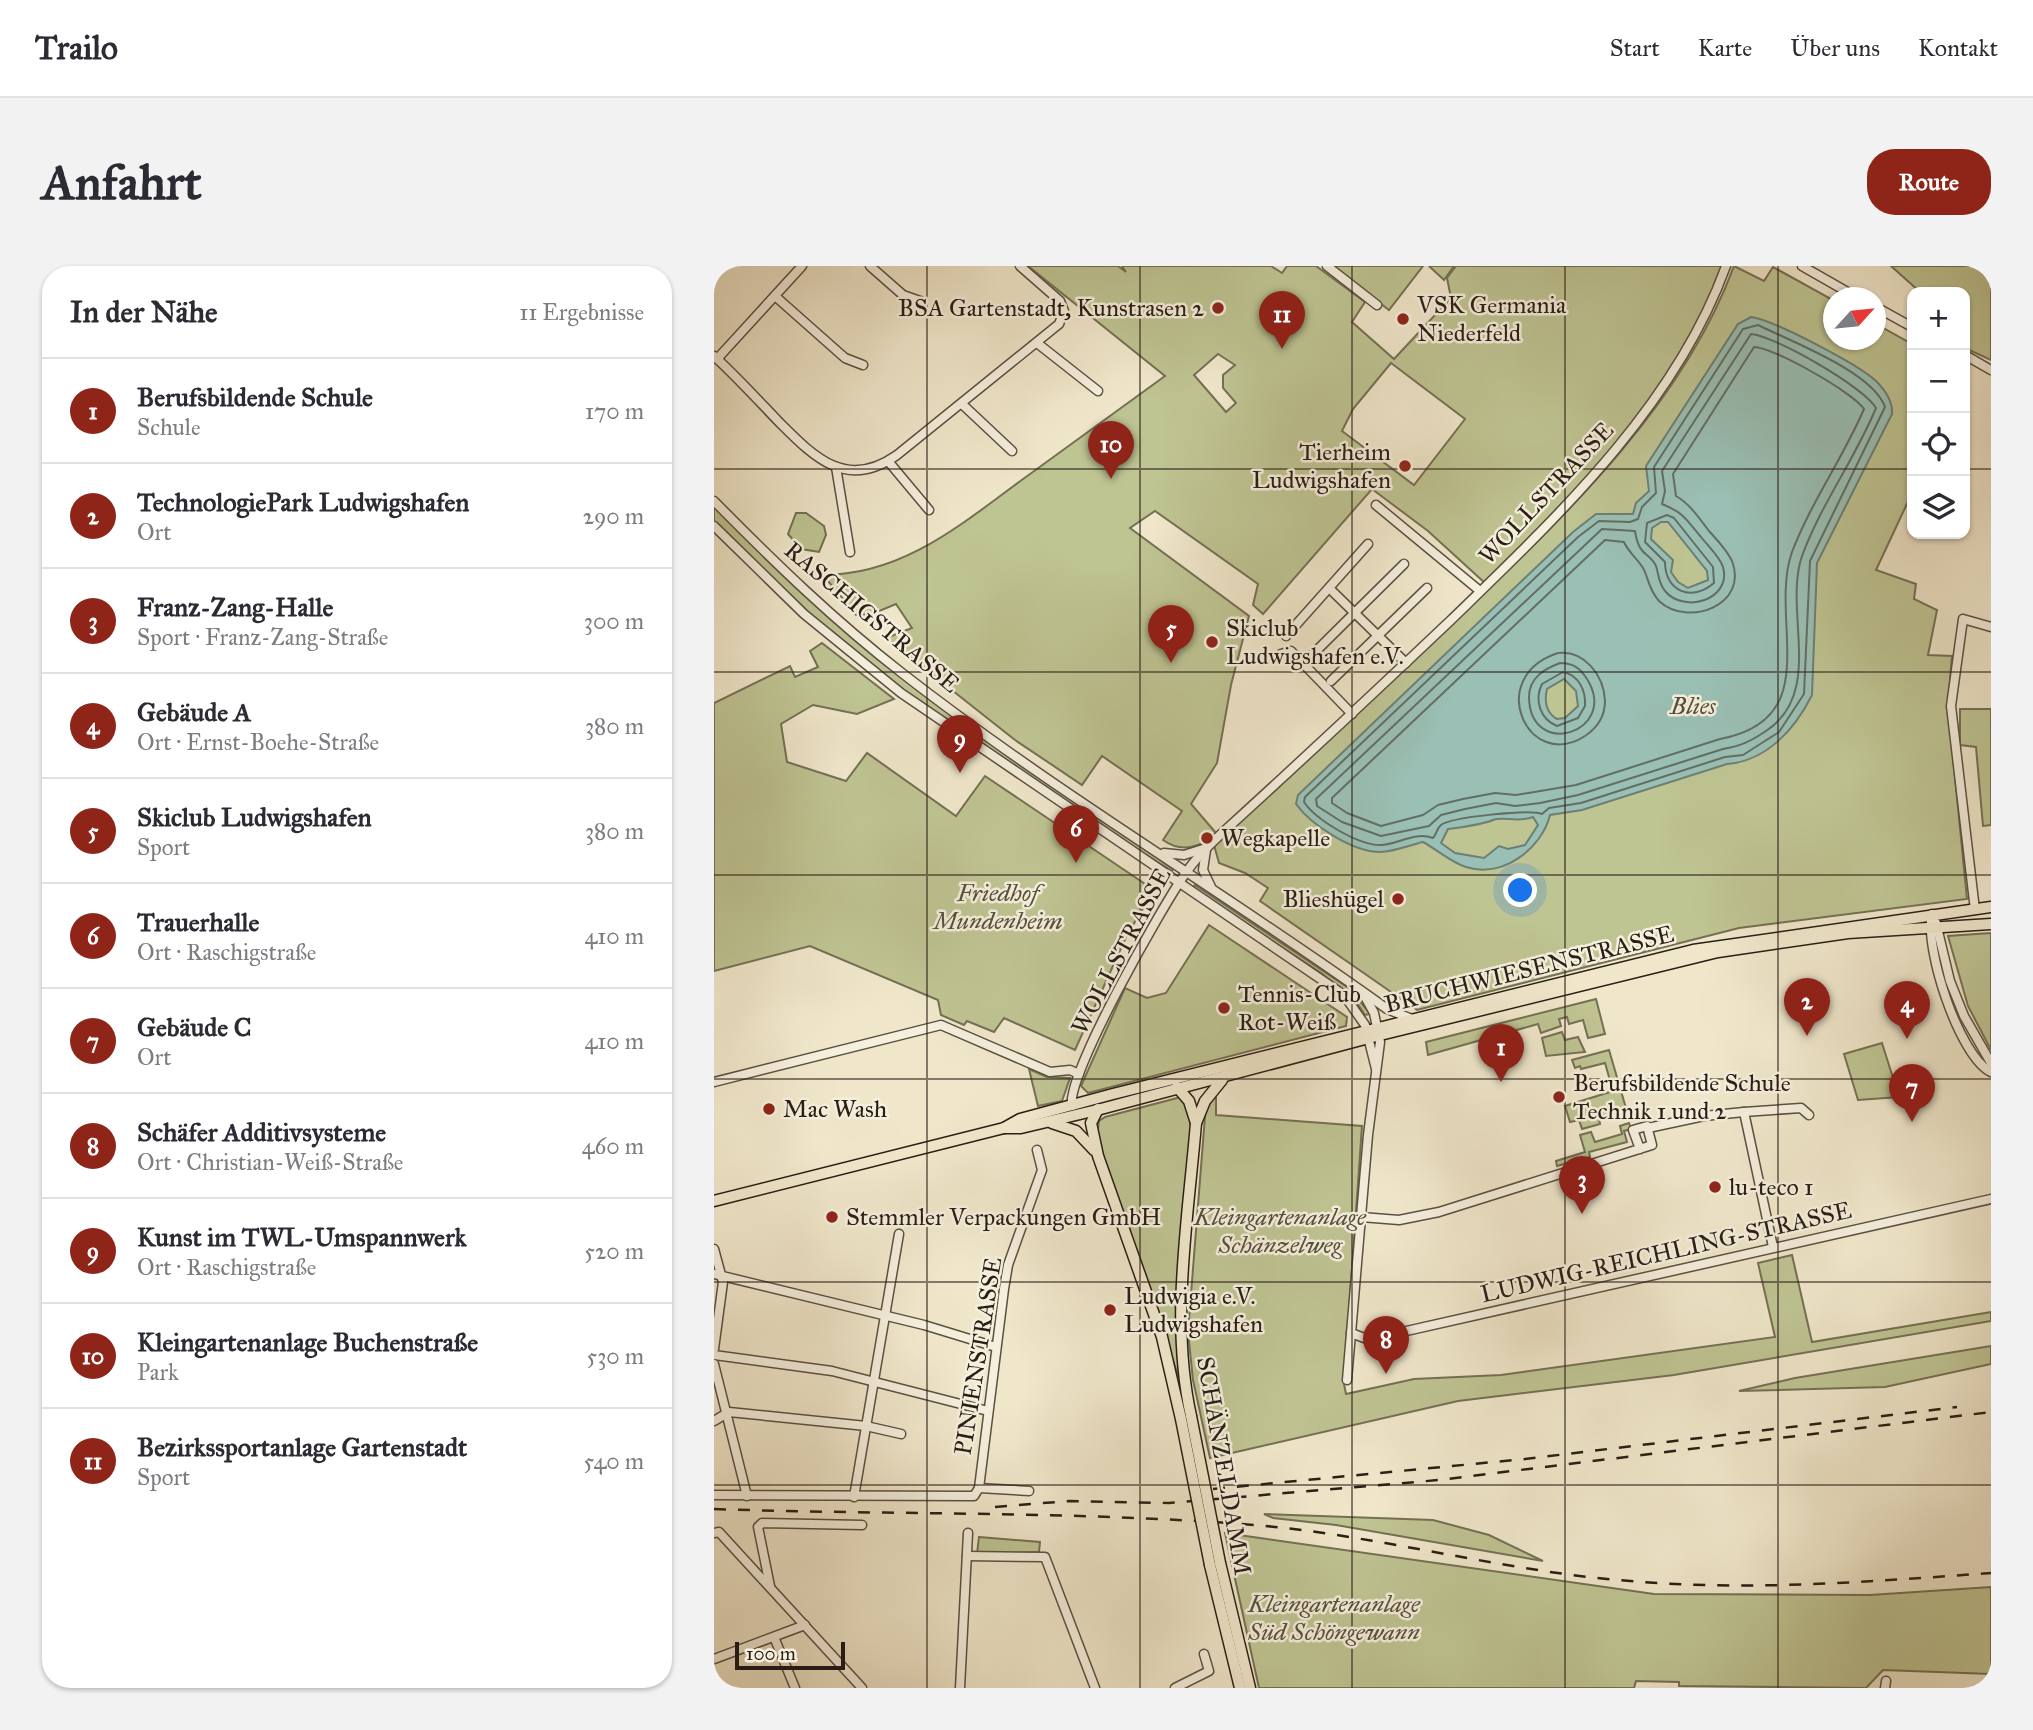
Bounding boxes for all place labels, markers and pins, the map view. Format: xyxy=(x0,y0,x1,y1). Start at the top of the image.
place label: VSK Germania Niederfeld xyxy=(1416,290,1567,348)
pin: 11 xyxy=(1259,291,1305,349)
place label: BSA Gartenstadt, Kunstrasen 2 xyxy=(898,293,1204,323)
marker: BSA Gartenstadt, Kunstrasen 2 xyxy=(1210,300,1226,316)
marker: VSK Germania Niederfeld xyxy=(1395,311,1411,327)
pin: 10 xyxy=(1088,421,1134,479)
place label: Tierheim Ludwigshafen xyxy=(1252,437,1391,495)
marker: Tierheim Ludwigshafen xyxy=(1397,458,1413,474)
pin: 5 xyxy=(1148,605,1194,663)
place label: Skiclub Ludwigshafen e.V. xyxy=(1226,613,1404,671)
marker: Skiclub Ludwigshafen e.V. xyxy=(1204,634,1220,650)
pin: 9 xyxy=(937,715,983,773)
pin: 6 xyxy=(1053,805,1099,863)
place label: Wegkapelle xyxy=(1221,823,1330,853)
marker: Wegkapelle xyxy=(1199,830,1215,846)
place label: Blieshügel xyxy=(1283,884,1385,914)
marker: Blieshügel xyxy=(1390,891,1406,907)
pin: 2 xyxy=(1784,978,1830,1036)
place label: Tennis-Club Rot-Weiß xyxy=(1238,979,1361,1037)
pin: 4 xyxy=(1884,981,1930,1039)
marker: Tennis-Club Rot-Weiß xyxy=(1216,1000,1232,1016)
pin: 1 xyxy=(1478,1024,1524,1082)
pin: 7 xyxy=(1889,1064,1935,1122)
place label: Berufsbildende Schule Technik 1 und 2 xyxy=(1573,1068,1791,1126)
marker: Berufsbildende Schule Technik 1 und 2 xyxy=(1551,1089,1567,1105)
place label: Mac Wash xyxy=(783,1094,887,1124)
marker: Mac Wash xyxy=(761,1101,777,1117)
pin: 3 xyxy=(1559,1156,1605,1214)
place label: lu-teco 1 xyxy=(1729,1172,1814,1202)
marker: lu-teco 1 xyxy=(1707,1179,1723,1195)
place label: Stemmler Verpackungen GmbH xyxy=(846,1202,1161,1232)
marker: Stemmler Verpackungen GmbH xyxy=(824,1209,840,1225)
place label: Ludwigia e.V. Ludwigshafen xyxy=(1124,1281,1263,1339)
marker: Ludwigia e.V. Ludwigshafen xyxy=(1102,1302,1118,1318)
pin: 8 xyxy=(1363,1316,1409,1374)

